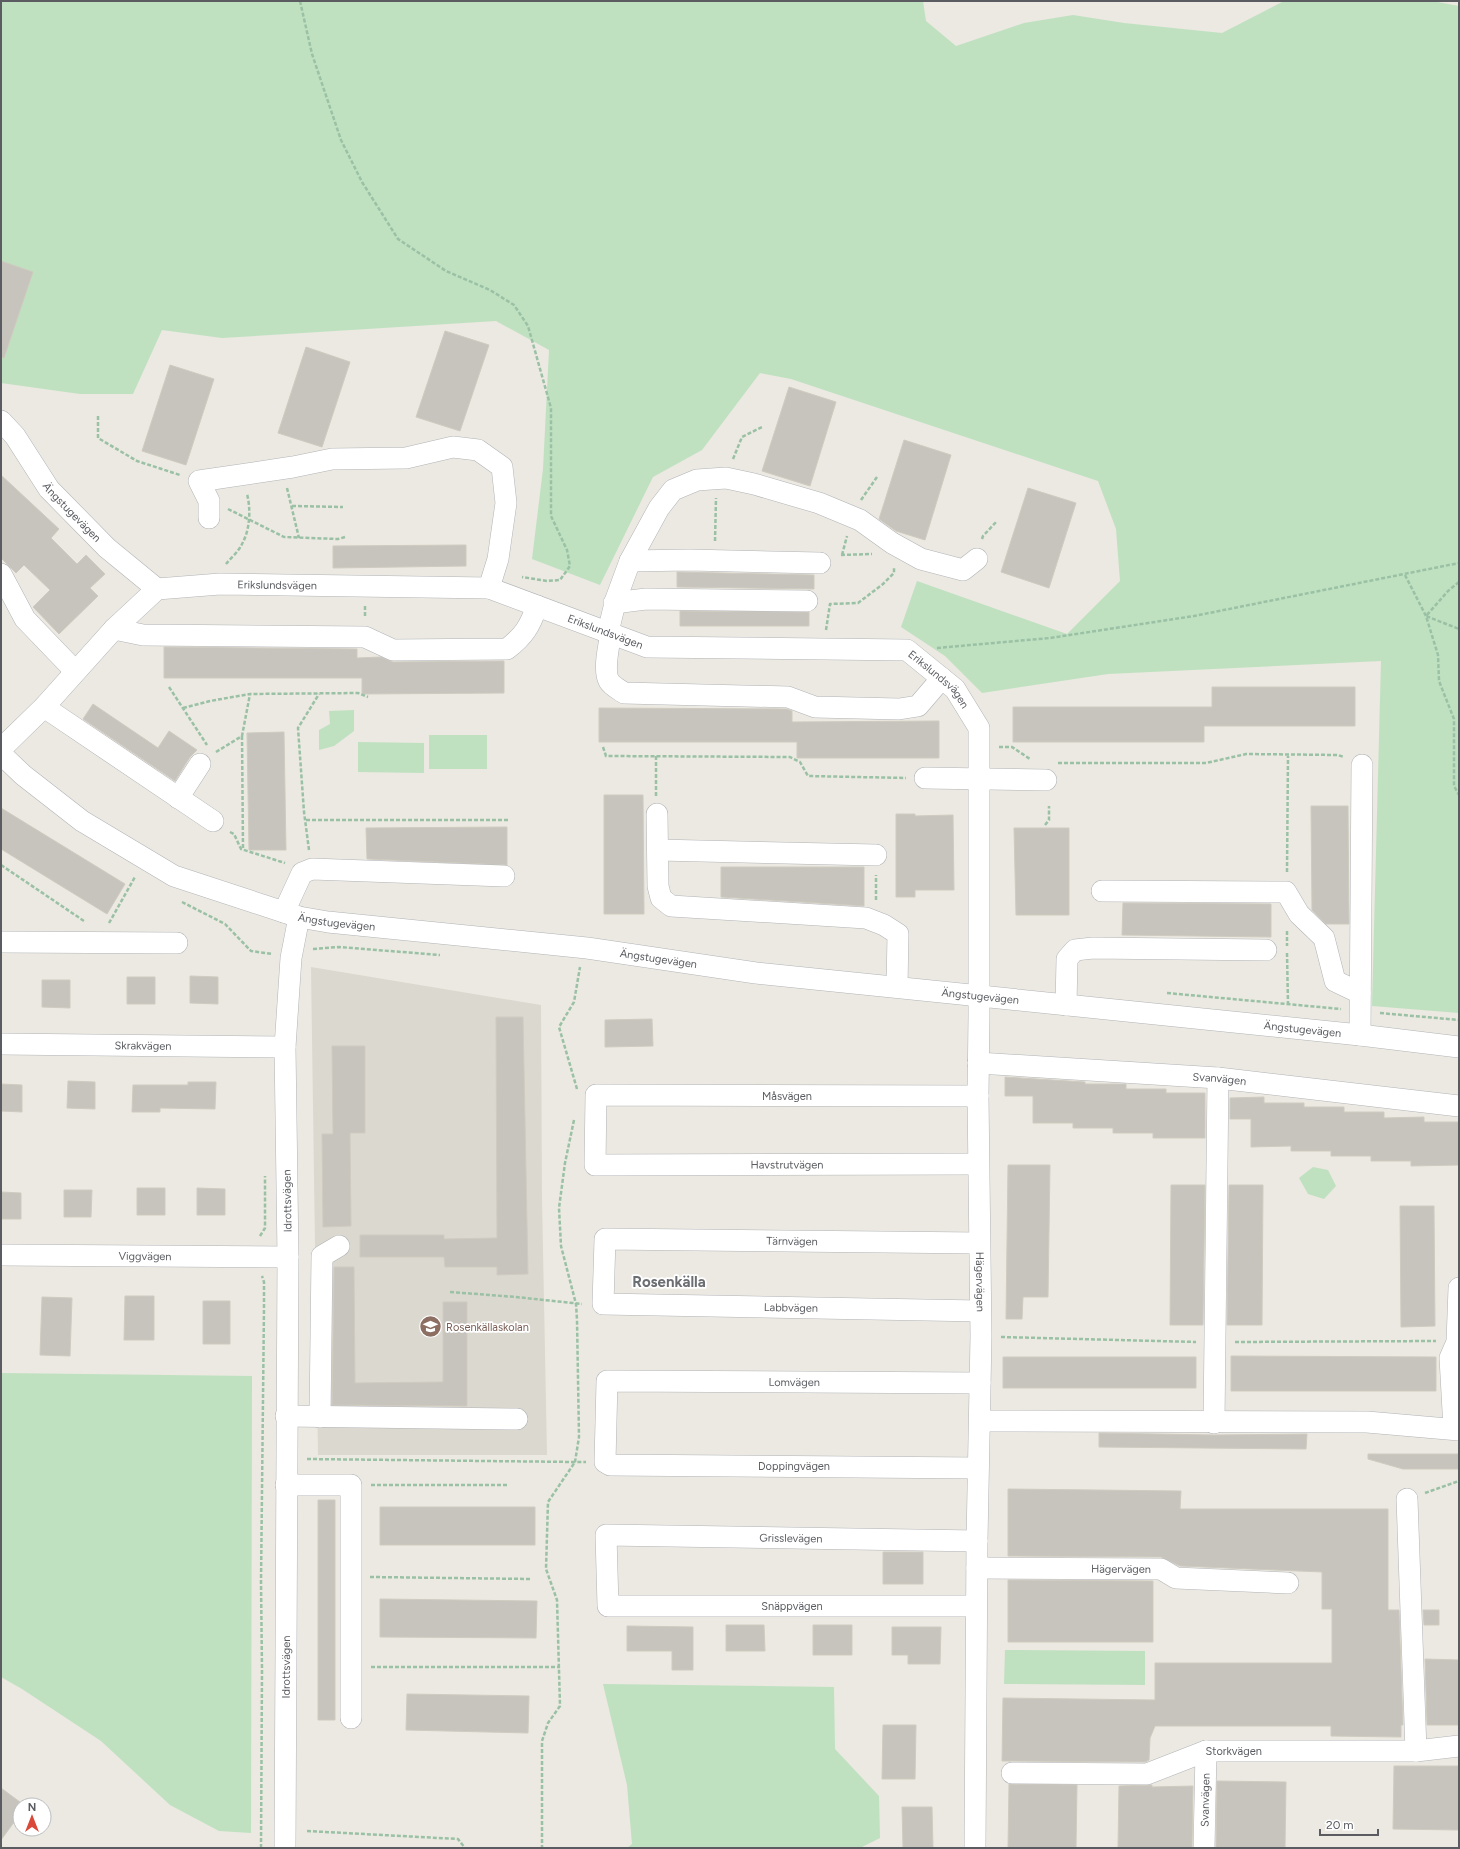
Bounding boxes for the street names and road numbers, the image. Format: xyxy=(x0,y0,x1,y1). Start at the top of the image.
street label: Ängstugevägen xyxy=(40,480,103,545)
street label: Erikslundsvägen xyxy=(237,578,317,592)
street label: Erikslundsvägen xyxy=(566,612,645,652)
street label: Erikslundsvägen xyxy=(905,648,971,711)
street label: Ängstugevägen xyxy=(297,911,376,934)
street label: Ängstugevägen xyxy=(619,947,698,971)
street label: Ängstugevägen xyxy=(941,986,1020,1007)
street label: Ängstugevägen xyxy=(1263,1019,1342,1040)
street label: Skrakvägen xyxy=(115,1039,171,1053)
street label: Svanvägen xyxy=(1192,1070,1247,1088)
street label: Måsvägen xyxy=(762,1090,812,1103)
street label: Havstrutvägen xyxy=(751,1158,823,1172)
street label: Idrottsvägen xyxy=(280,1169,295,1233)
street label: Tärnvägen xyxy=(766,1235,818,1248)
street label: Viggvägen xyxy=(118,1250,172,1263)
street label: Hägervägen xyxy=(973,1252,987,1312)
street label: Labbvägen xyxy=(764,1301,818,1315)
street label: Lomvägen xyxy=(768,1376,820,1389)
street label: Doppingvägen xyxy=(758,1460,830,1473)
street label: Grisslevägen xyxy=(759,1531,823,1546)
street label: Hägervägen xyxy=(1091,1563,1151,1576)
street label: Snäppvägen xyxy=(761,1600,823,1613)
street label: Idrottsvägen xyxy=(280,1635,293,1699)
street label: Storkvägen xyxy=(1206,1745,1262,1758)
street label: Svanvägen xyxy=(1198,1773,1213,1827)

